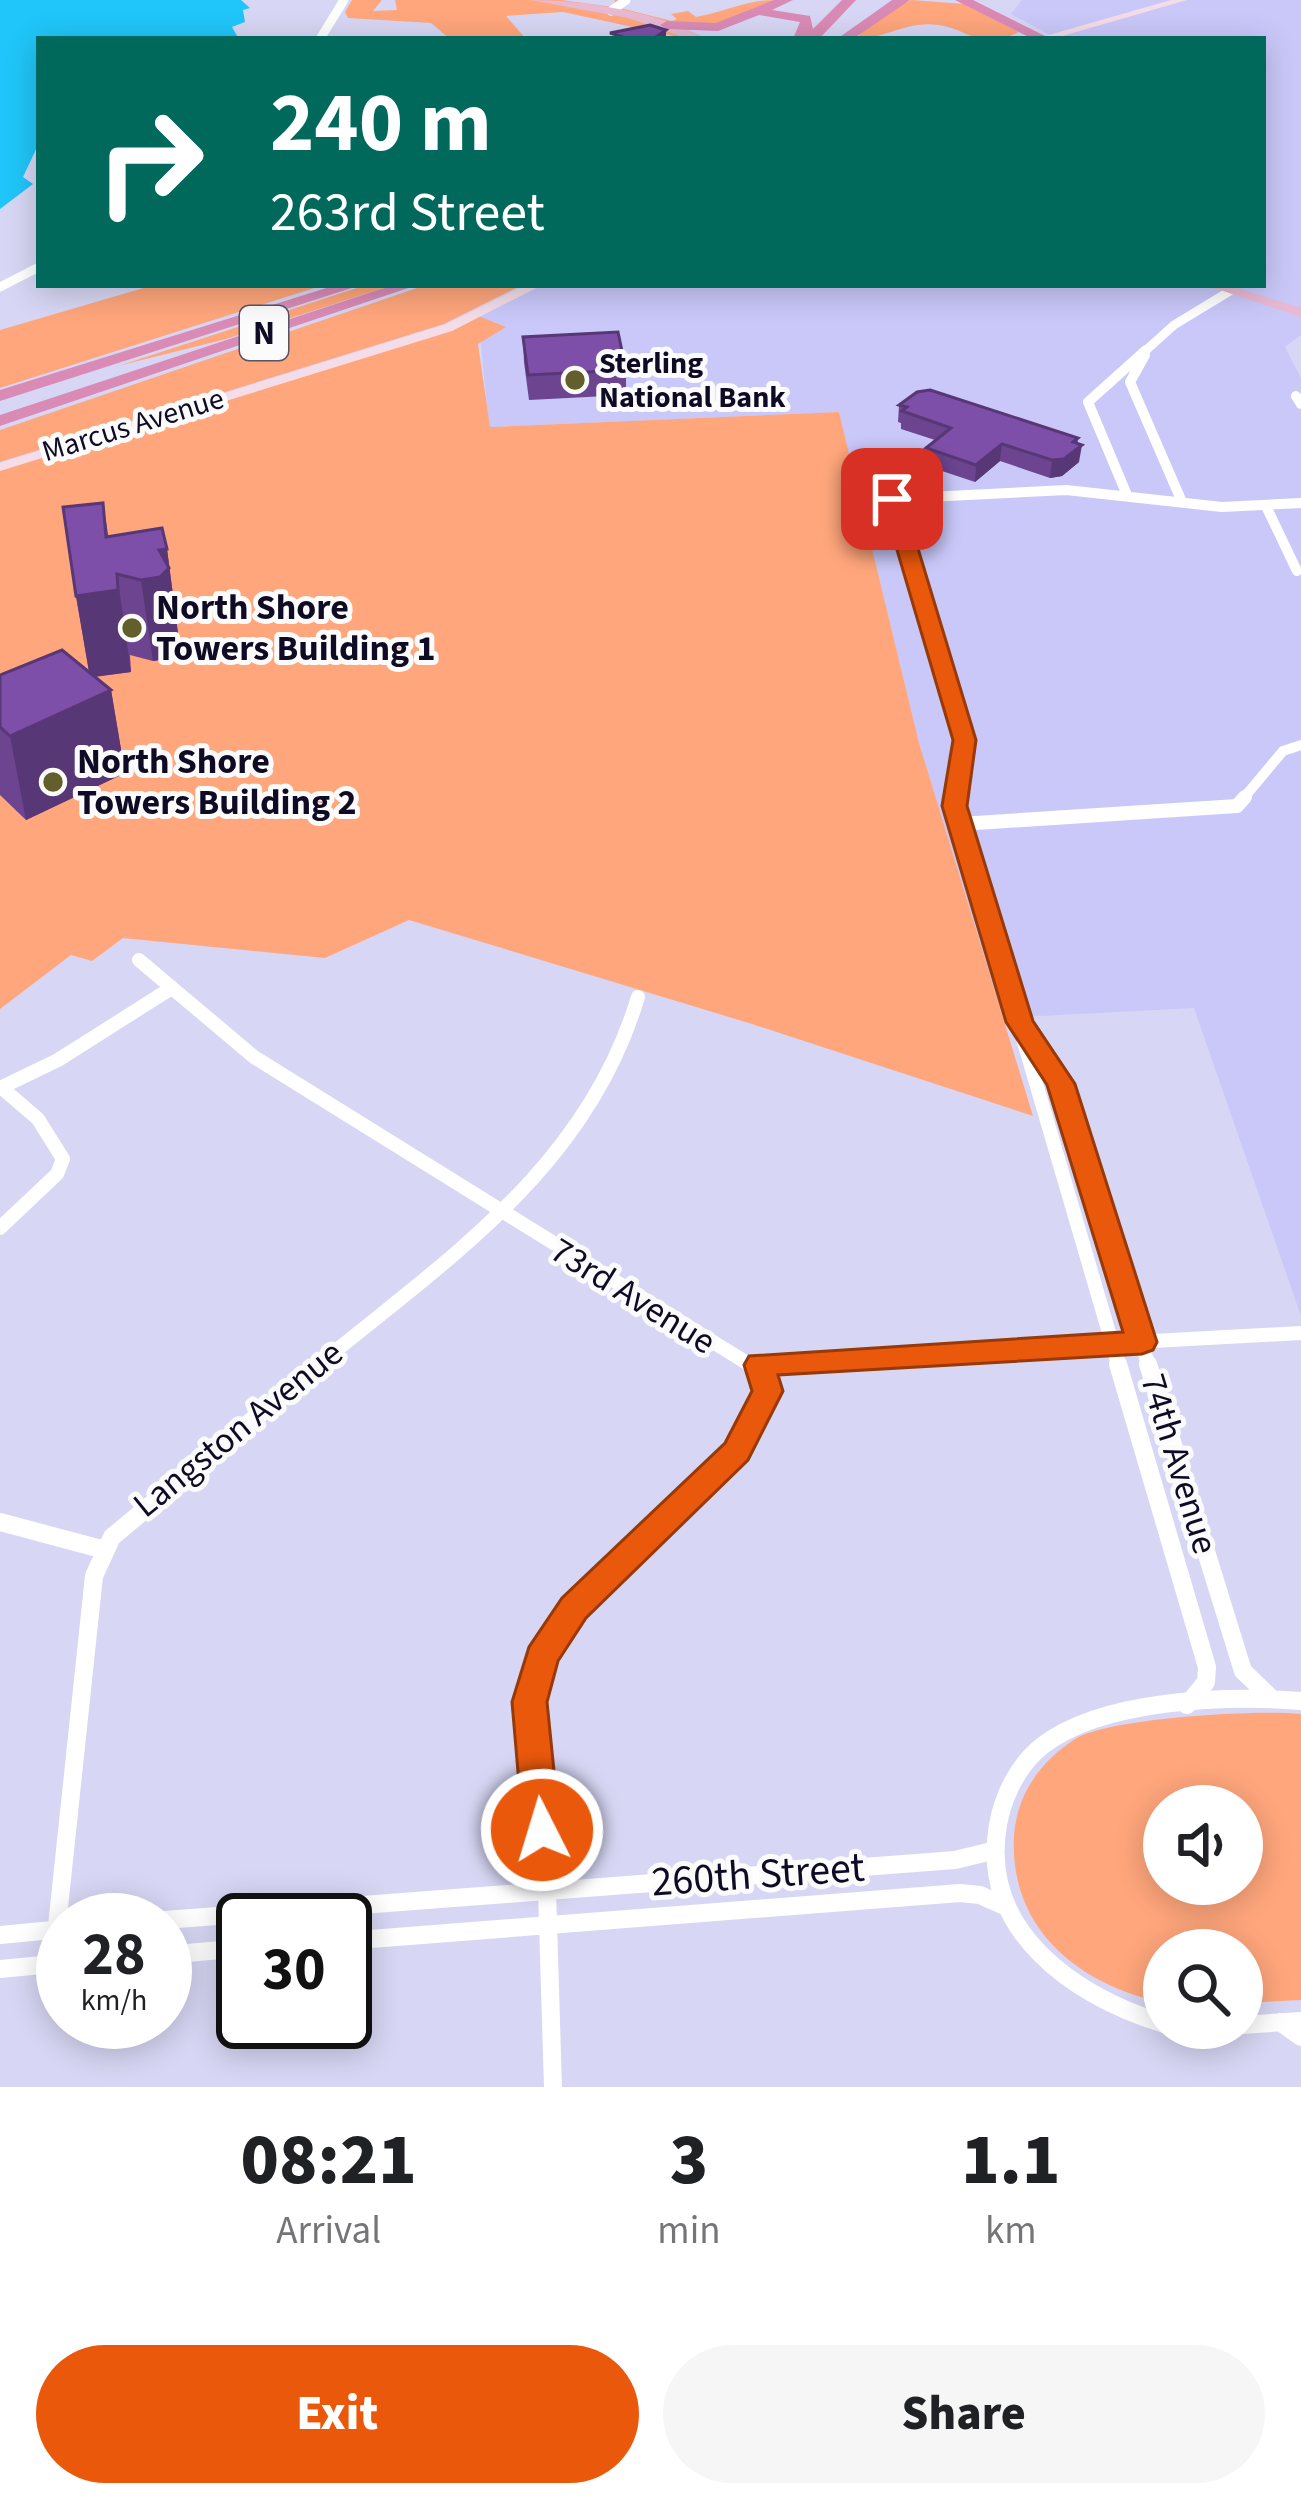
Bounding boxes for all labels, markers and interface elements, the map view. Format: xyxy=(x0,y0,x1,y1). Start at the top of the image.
text: 240 m xyxy=(270,64,492,184)
icon: right xyxy=(72,84,228,240)
text: 263rd Street xyxy=(270,175,545,252)
road number: N xyxy=(240,306,288,360)
place label: Sterling National Bank xyxy=(599,342,786,419)
marker: Sterling National Bank xyxy=(562,367,588,393)
street label: Marcus Avenue xyxy=(37,377,229,473)
pin xyxy=(841,448,943,550)
icon: arrive xyxy=(859,466,925,532)
place label: North Shore Towers Building 1 xyxy=(156,582,435,674)
marker: North Shore Towers Building 1 xyxy=(119,615,145,641)
place label: North Shore Towers Building 2 xyxy=(77,736,356,828)
marker: North Shore Towers Building 2 xyxy=(40,769,66,795)
street label: 73rd Avenue xyxy=(541,1225,725,1367)
street label: Langston Avenue xyxy=(122,1328,354,1530)
street label: 74th Avenue xyxy=(1127,1368,1231,1560)
position arrow xyxy=(479,1767,605,1893)
map controls xyxy=(1143,1785,1263,2049)
button: sound xyxy=(1143,1785,1263,1905)
street label: 260th Street xyxy=(650,1838,866,1912)
speed limit sign: 30 xyxy=(216,1893,372,2049)
text: 28 xyxy=(82,1913,146,1998)
button: search xyxy=(1143,1929,1263,2049)
text: km/h xyxy=(81,1979,147,2022)
text: 08:21 xyxy=(241,2109,417,2212)
text: 3 xyxy=(670,2109,708,2212)
text: 1.1 xyxy=(961,2109,1060,2212)
text: Arrival xyxy=(276,2203,381,2259)
text: min xyxy=(657,2203,721,2259)
text: km xyxy=(985,2203,1037,2259)
button: Exit xyxy=(36,2345,639,2483)
button: Share xyxy=(663,2345,1265,2483)

